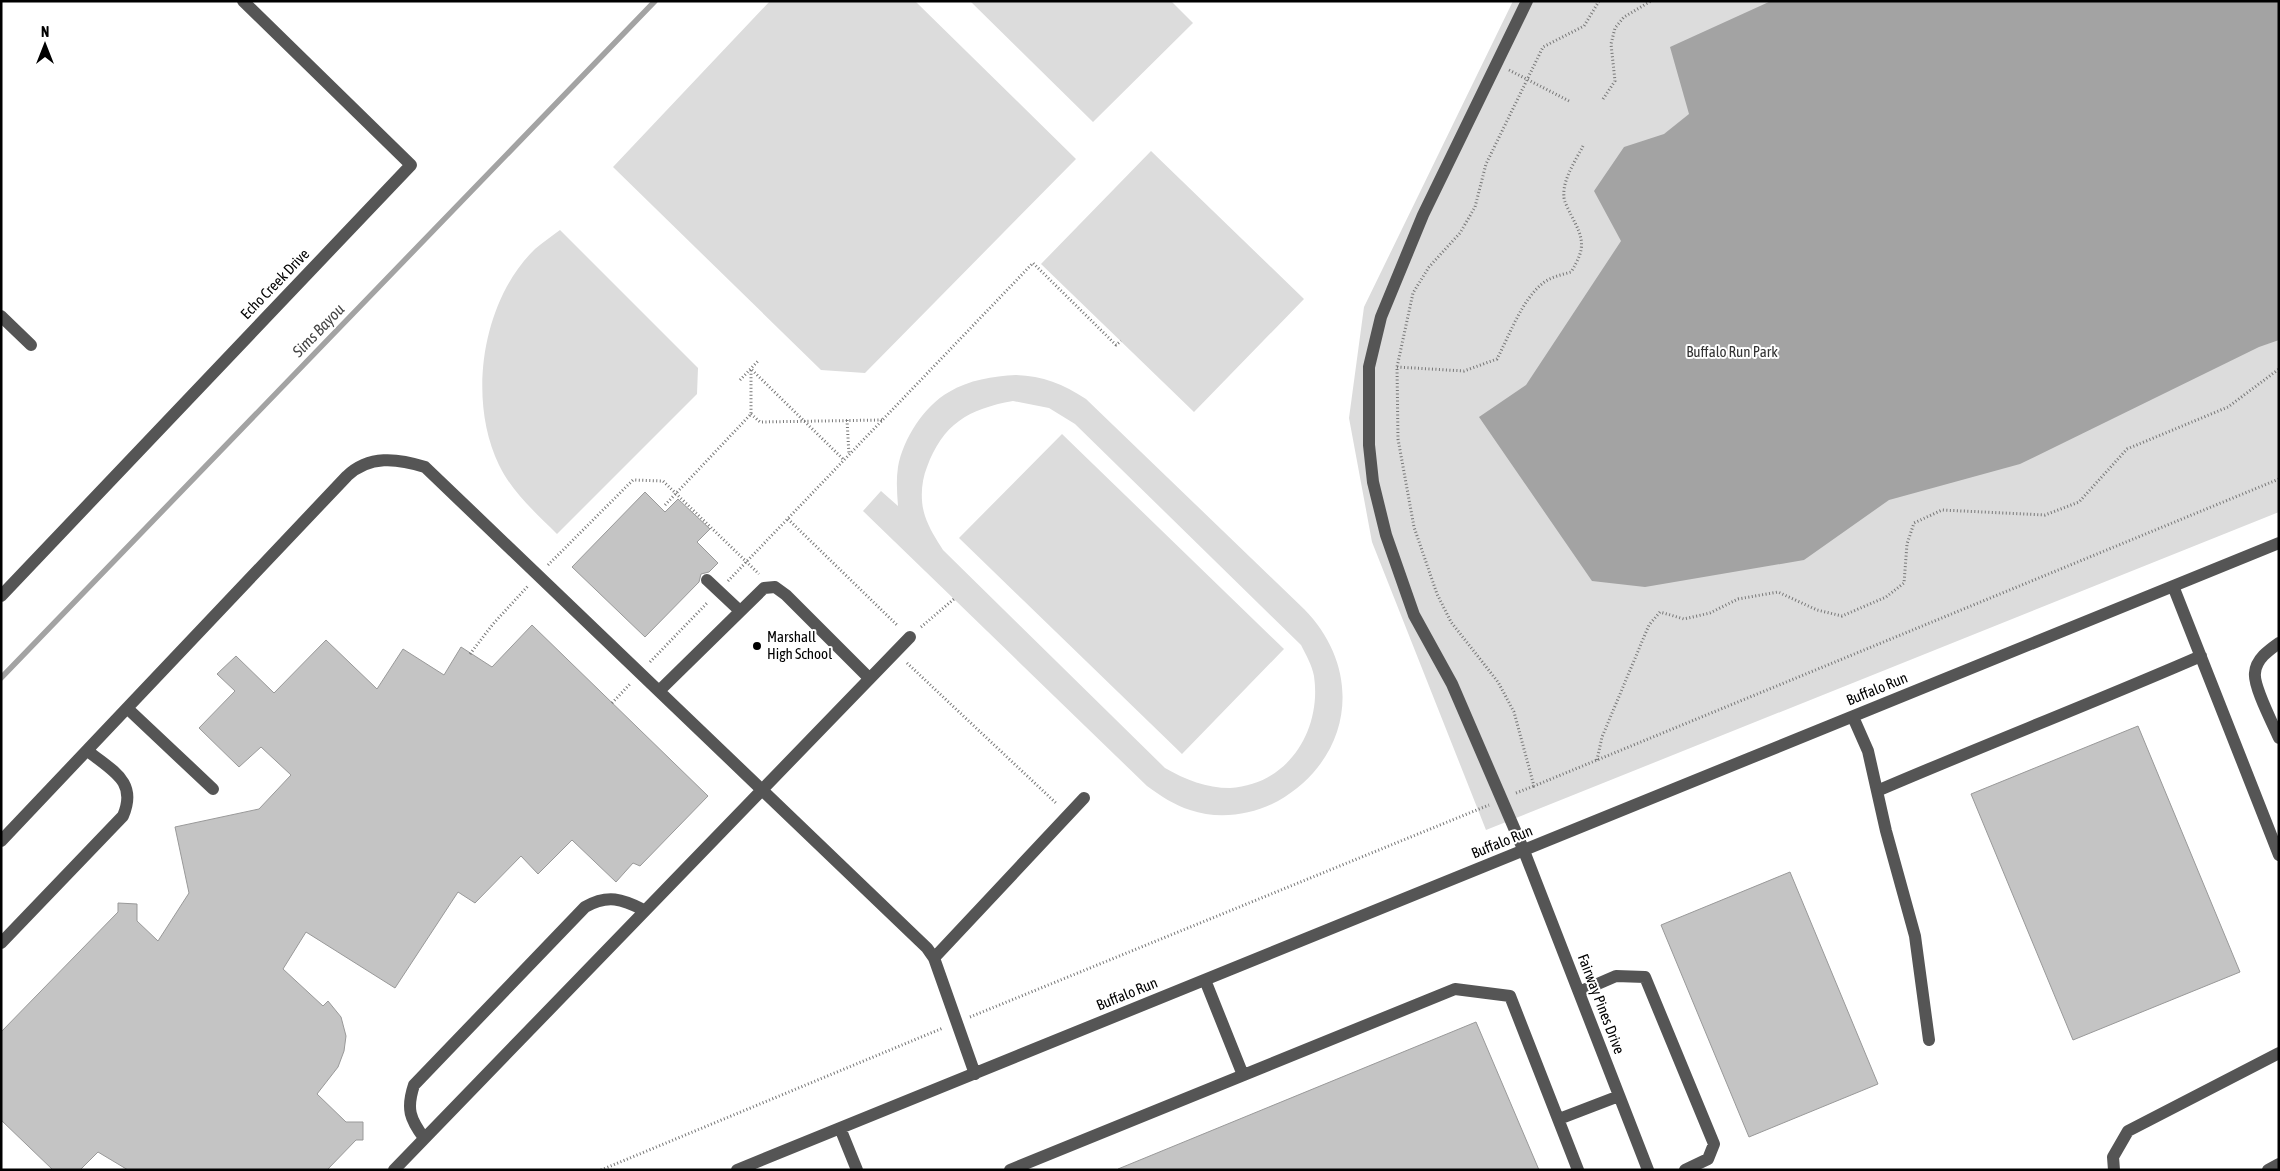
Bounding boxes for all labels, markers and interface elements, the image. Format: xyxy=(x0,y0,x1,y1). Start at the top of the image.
north arrow xyxy=(20,20,70,70)
text: N xyxy=(41,24,49,40)
street label: Echo Creek Drive xyxy=(237,245,312,322)
water label: Sims Bayou xyxy=(288,300,348,362)
park label: Buffalo Run Park xyxy=(1686,343,1778,360)
place label: Marshall High School xyxy=(767,628,832,662)
marker: Marshall High School xyxy=(751,640,763,652)
street label: Buffalo Run xyxy=(1844,669,1910,708)
street label: Buffalo Run xyxy=(1469,822,1535,861)
street label: Fairway Pines Drive xyxy=(1575,951,1628,1056)
street label: Buffalo Run xyxy=(1094,974,1160,1013)

